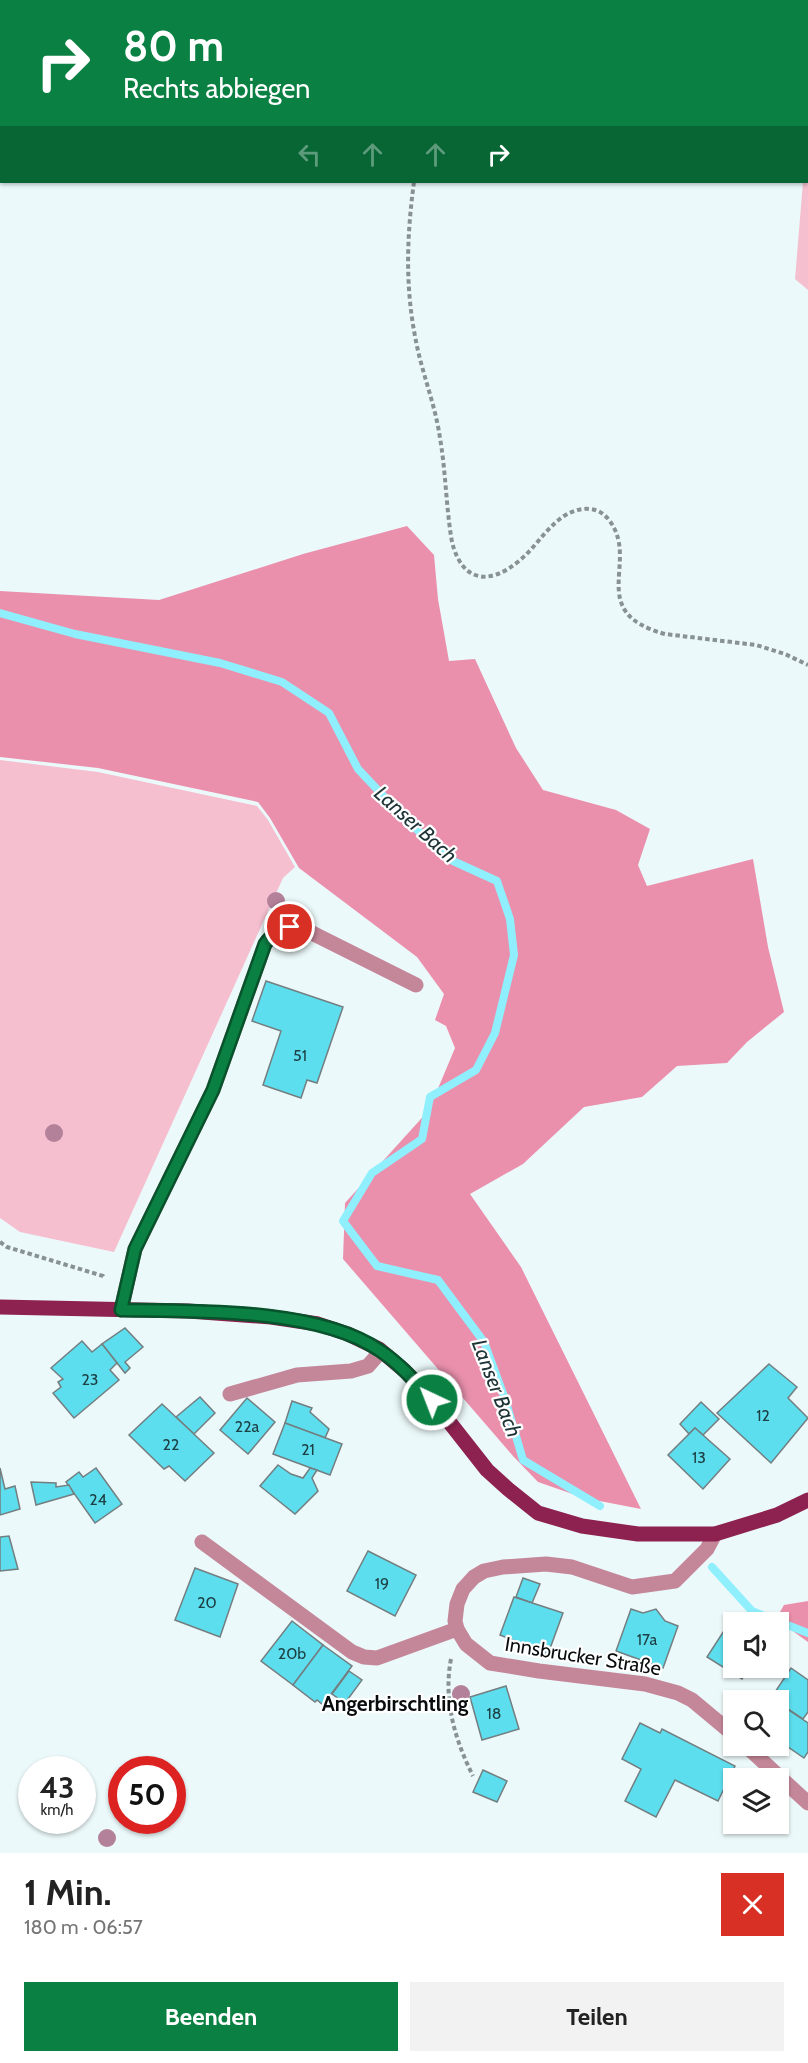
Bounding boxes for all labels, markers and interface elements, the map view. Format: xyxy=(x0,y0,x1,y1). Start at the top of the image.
text: 80 m xyxy=(123,20,224,72)
icon: right xyxy=(24,24,102,102)
text: Rechts abbiegen xyxy=(123,72,310,105)
icon: left xyxy=(293,138,326,171)
icon: ahead xyxy=(356,138,389,171)
icon: ahead xyxy=(419,138,452,171)
icon: right xyxy=(482,138,515,171)
water label: Lanser Bach xyxy=(369,780,463,868)
pin xyxy=(264,901,315,952)
icon: arrive xyxy=(273,910,306,943)
house number: 51 xyxy=(293,1046,307,1065)
water label: Lanser Bach xyxy=(467,1335,527,1441)
position arrow xyxy=(400,1368,464,1432)
house number: 23 xyxy=(81,1370,99,1389)
house number: 12 xyxy=(756,1406,770,1425)
house number: 22a xyxy=(235,1417,260,1436)
house number: 22 xyxy=(163,1435,179,1454)
house number: 21 xyxy=(301,1440,315,1459)
house number: 13 xyxy=(692,1448,706,1467)
house number: 24 xyxy=(89,1490,107,1509)
house number: 19 xyxy=(375,1574,389,1593)
house number: 20 xyxy=(197,1593,217,1612)
map controls xyxy=(723,1612,789,1834)
button: sound xyxy=(723,1612,789,1678)
house number: 17a xyxy=(637,1630,658,1649)
street label: Innsbrucker Straße xyxy=(503,1632,663,1680)
house number: 20b xyxy=(278,1644,306,1663)
button: search xyxy=(723,1690,789,1756)
district label: Angerbirschtling xyxy=(322,1691,469,1716)
house number: 18 xyxy=(487,1704,501,1723)
speed limit sign: 50 xyxy=(108,1756,186,1834)
button: layers xyxy=(723,1768,789,1834)
text: 43 xyxy=(40,1769,74,1806)
text: km/h xyxy=(41,1801,73,1819)
text: 1 Min. xyxy=(24,1870,112,1914)
button: close xyxy=(721,1873,784,1936)
text: 180 m · 06:57 xyxy=(24,1915,143,1939)
button: Beenden xyxy=(24,1982,398,2051)
button: Teilen xyxy=(410,1982,784,2051)

